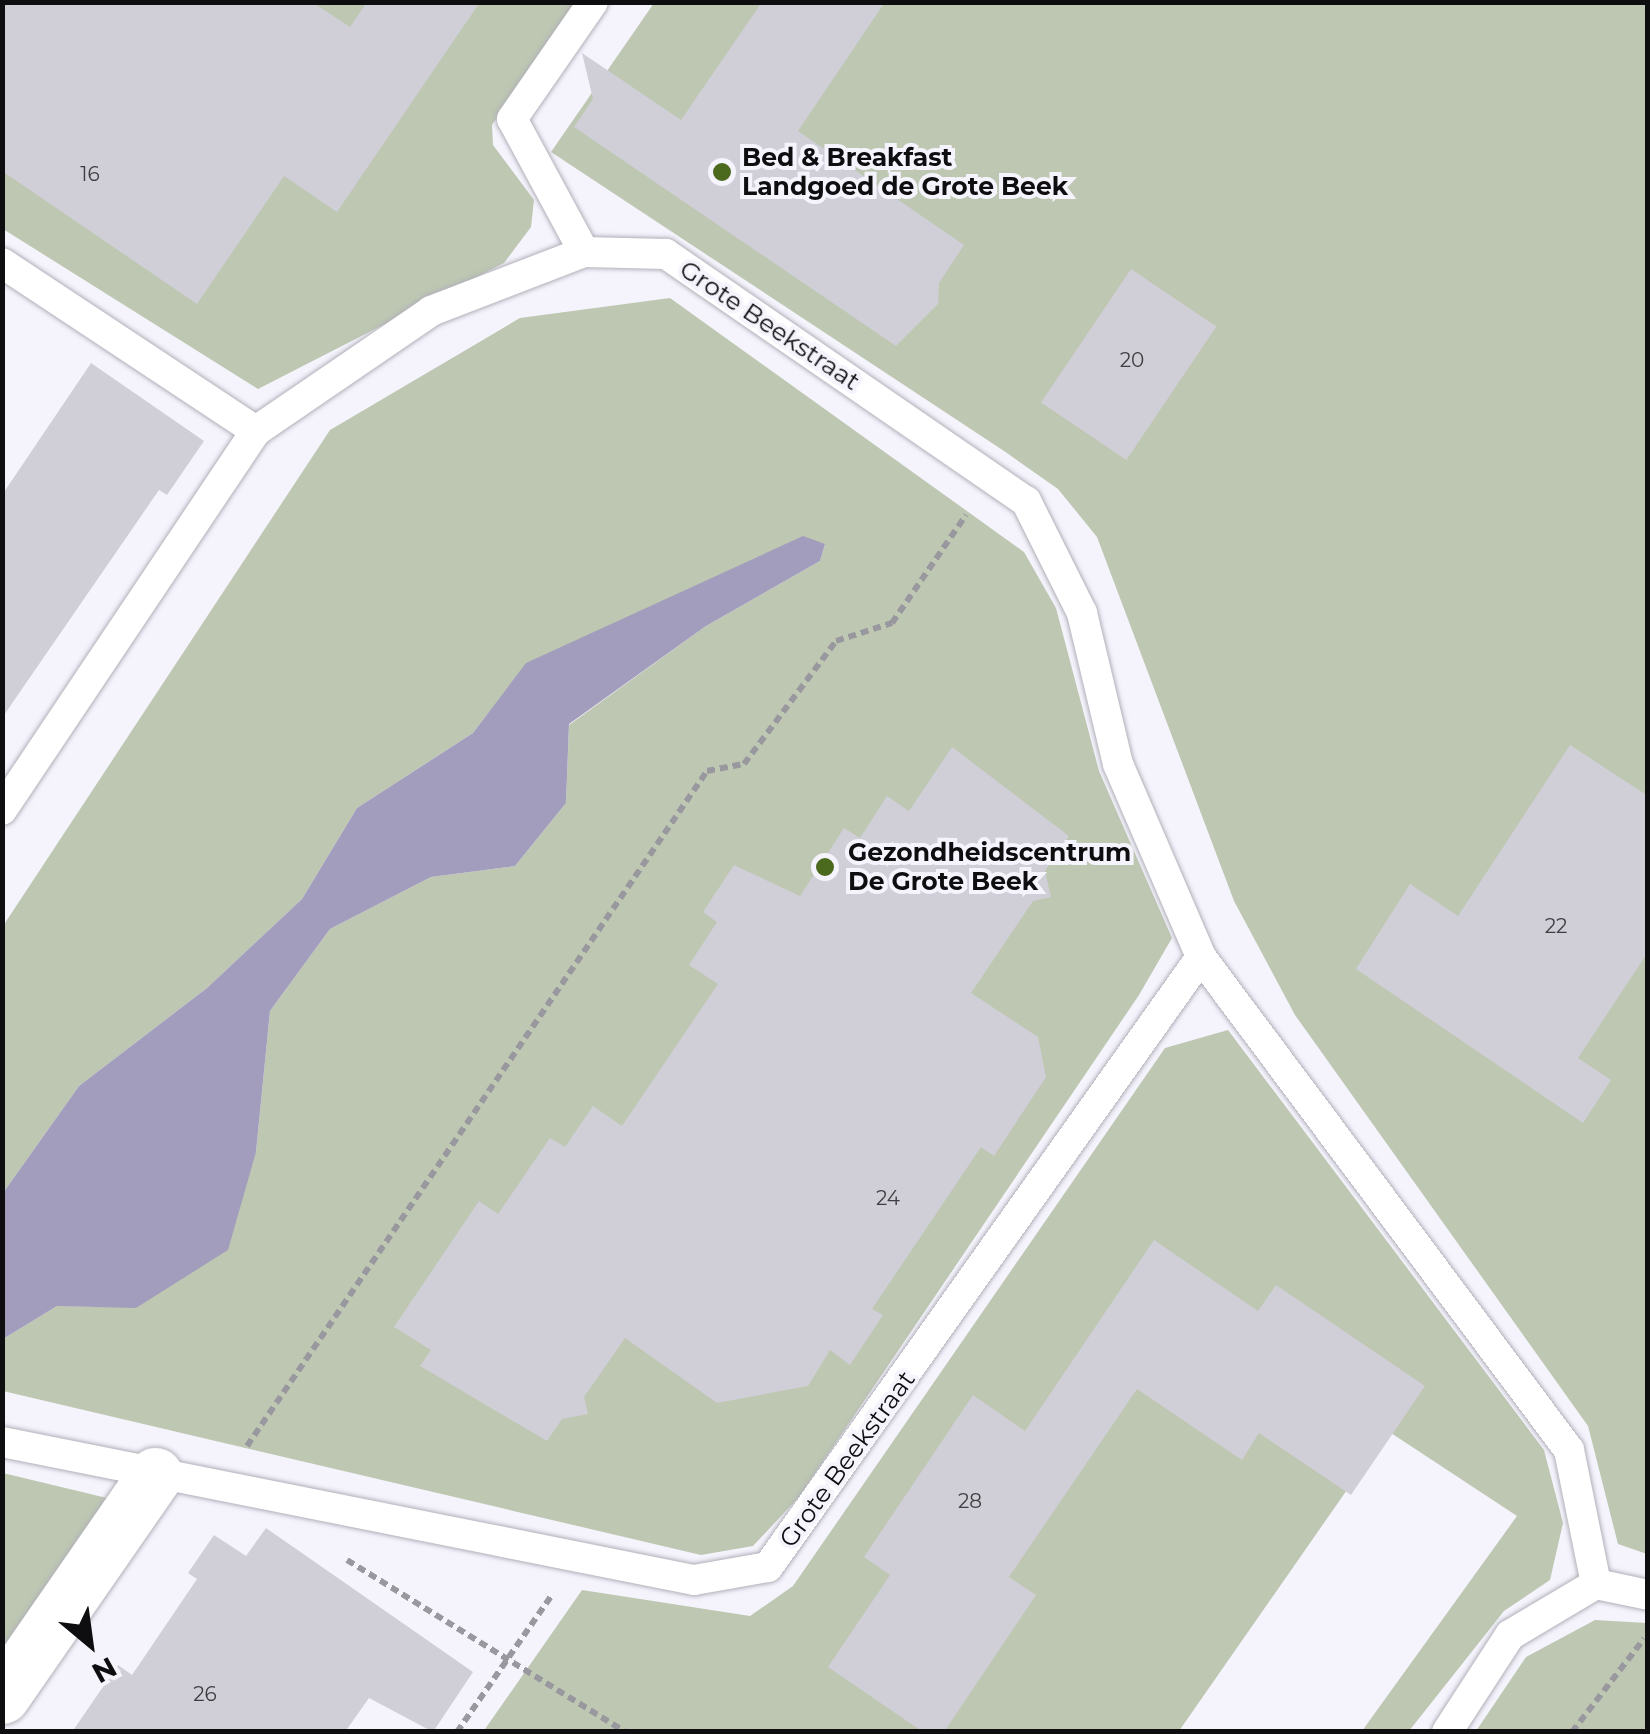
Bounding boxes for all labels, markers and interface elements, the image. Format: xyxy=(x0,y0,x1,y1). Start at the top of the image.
place label: Bed & Breakfast Landgoed de Grote Beek xyxy=(742,143,1068,202)
marker: Bed & Breakfast Landgoed de Grote Beek xyxy=(711,161,733,183)
house number: 16 xyxy=(80,162,100,186)
street label: Grote Beekstraat xyxy=(674,254,866,396)
house number: 20 xyxy=(1120,348,1144,372)
place label: Gezondheidscentrum De Grote Beek xyxy=(848,838,1131,897)
marker: Gezondheidscentrum De Grote Beek xyxy=(812,854,838,880)
house number: 22 xyxy=(1545,914,1567,938)
house number: 24 xyxy=(876,1186,900,1210)
street label: Grote Beekstraat xyxy=(773,1365,921,1553)
house number: 28 xyxy=(958,1489,982,1513)
north arrow xyxy=(40,1594,140,1694)
text: N xyxy=(86,1650,123,1691)
house number: 26 xyxy=(193,1682,217,1706)

